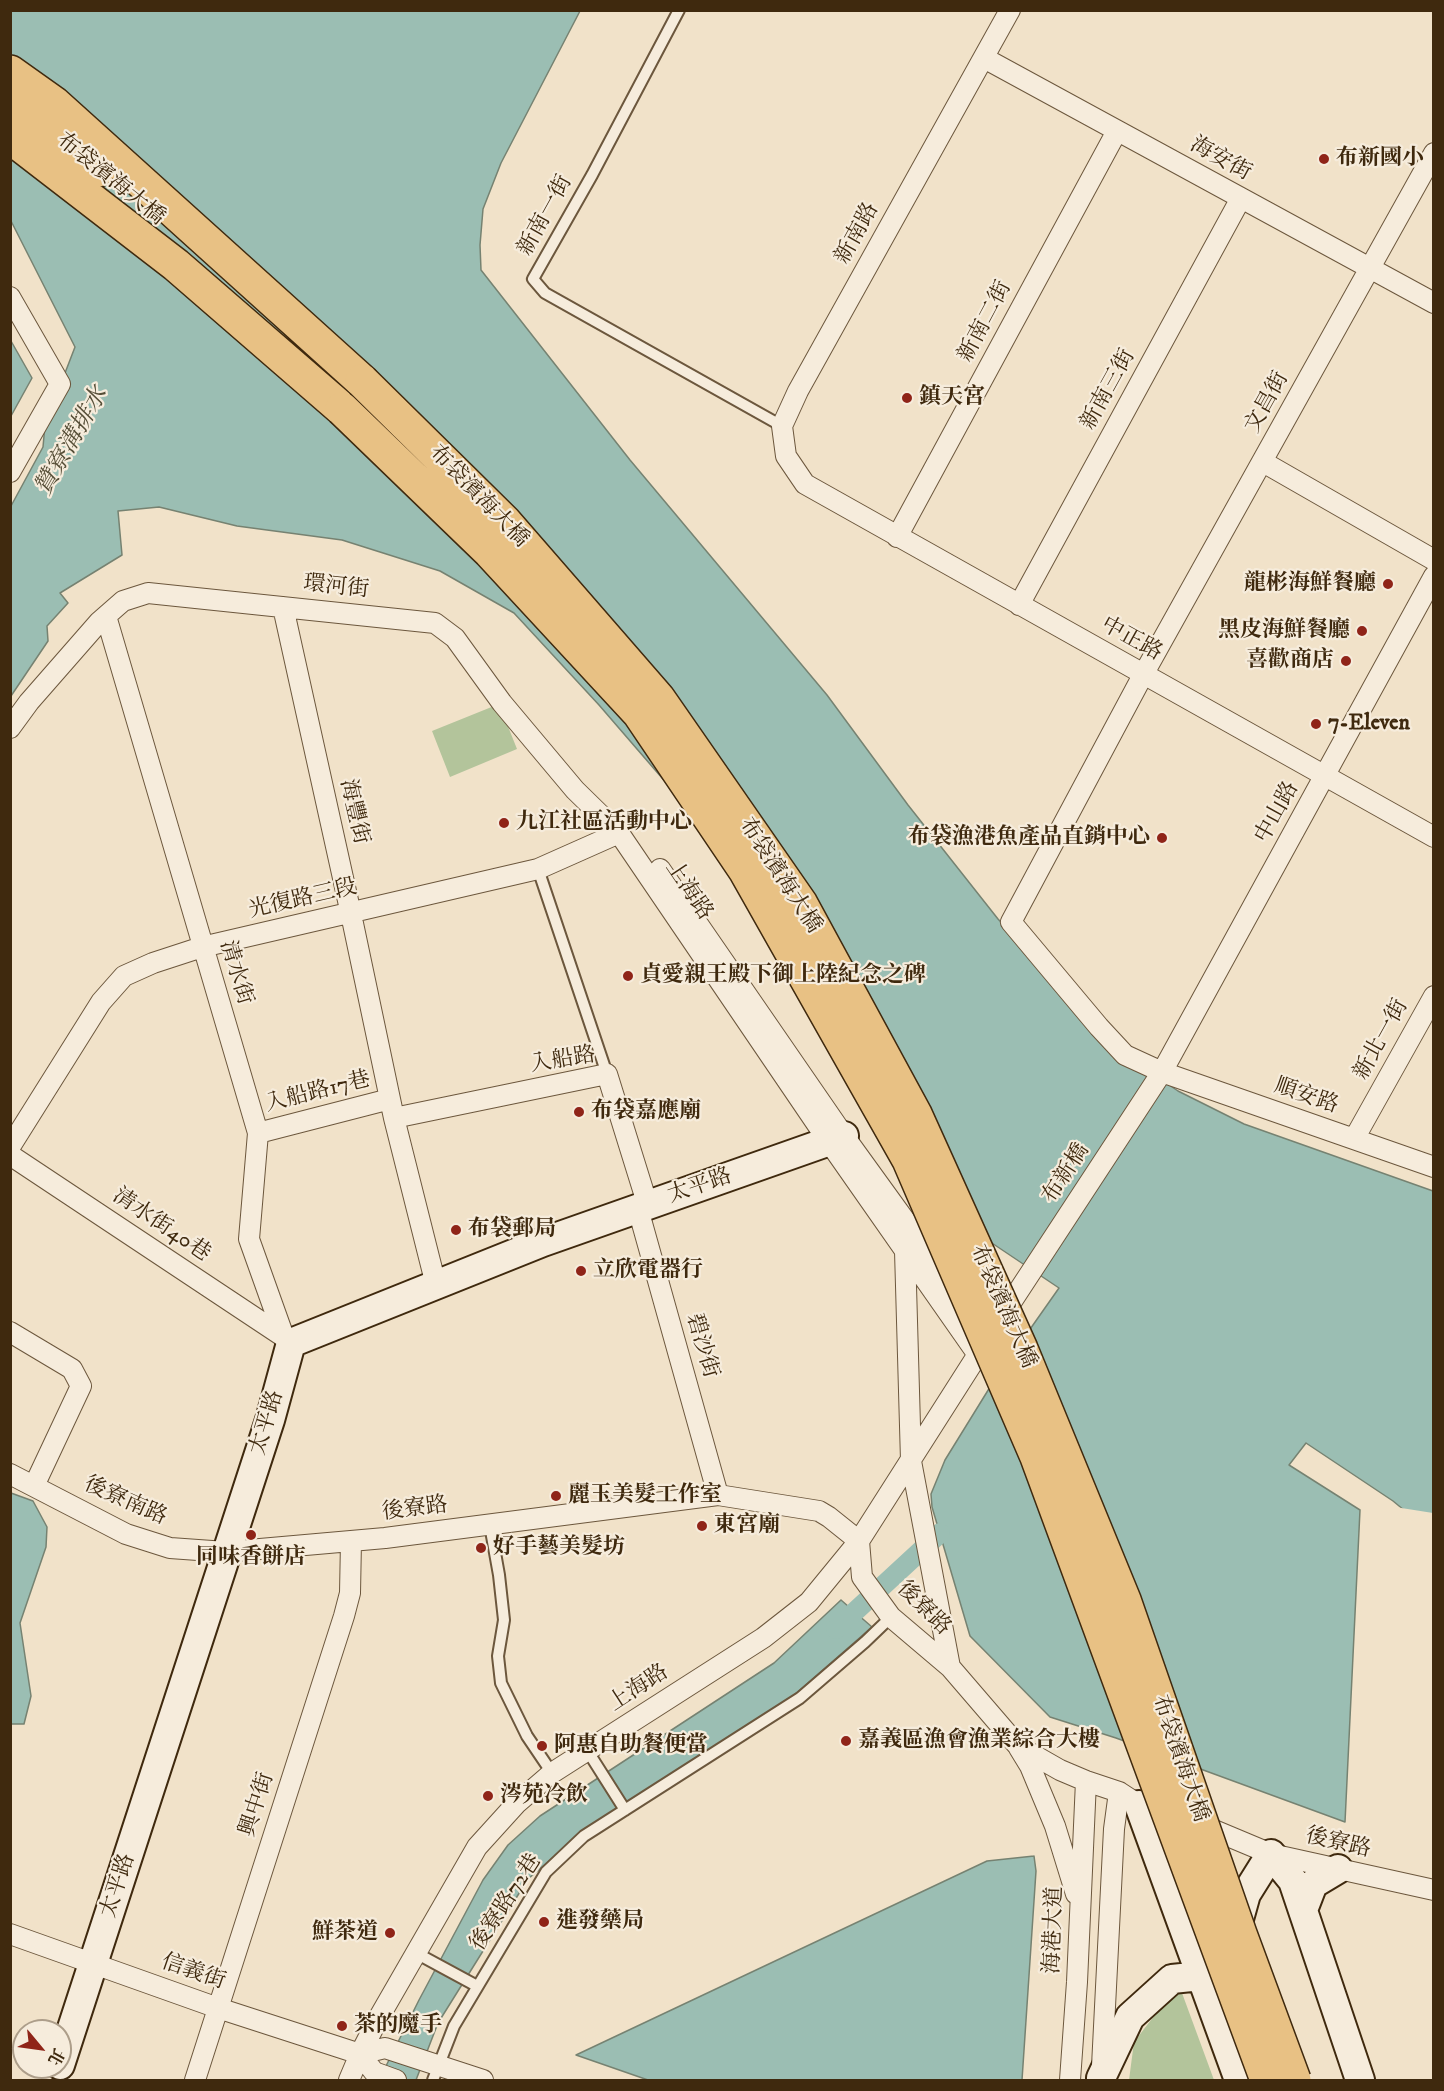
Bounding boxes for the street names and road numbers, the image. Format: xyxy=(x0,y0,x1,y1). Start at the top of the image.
street label: 布袋濱海大橋 xyxy=(50,128,170,232)
street label: 海安街 xyxy=(1185,132,1255,188)
street label: 新南一街 xyxy=(513,171,579,261)
street label: 新南路 xyxy=(830,199,886,269)
street label: 新南二街 xyxy=(954,277,1018,367)
street label: 新南三街 xyxy=(1076,345,1142,435)
street label: 文昌街 xyxy=(1240,368,1296,438)
street label: 布袋濱海大橋 xyxy=(423,440,533,554)
street label: 環河街 xyxy=(302,571,370,605)
street label: 中正路 xyxy=(1096,612,1166,668)
street label: 海豐街 xyxy=(333,777,373,847)
street label: 中山路 xyxy=(1250,778,1306,848)
street label: 布袋濱海大橋 xyxy=(732,813,826,939)
street label: 上海路 xyxy=(659,856,717,926)
street label: 光復路三段 xyxy=(246,875,360,925)
street label: 清水街 xyxy=(213,938,257,1008)
street label: 新北一街 xyxy=(1349,995,1415,1085)
street label: 入船路 xyxy=(528,1043,598,1079)
street label: 入船路17巷 xyxy=(263,1067,373,1119)
street label: 順安路 xyxy=(1271,1074,1341,1120)
street label: 布新橋 xyxy=(1038,1139,1096,1209)
street label: 太平路 xyxy=(665,1164,735,1210)
street label: 清水街40巷 xyxy=(107,1184,215,1268)
street label: 布袋濱海大橋 xyxy=(963,1241,1041,1373)
street label: 碧沙街 xyxy=(679,1311,723,1381)
street label: 太平路 xyxy=(246,1388,290,1458)
street label: 後寮南路 xyxy=(79,1472,171,1532)
street label: 後寮路 xyxy=(381,1493,449,1527)
street label: 後寮路 xyxy=(890,1576,956,1642)
street label: 上海路 xyxy=(604,1660,674,1718)
street label: 布袋濱海大橋 xyxy=(1145,1692,1213,1826)
street label: 興中街 xyxy=(235,1770,281,1840)
street label: 後寮路 xyxy=(1303,1824,1373,1864)
street label: 後寮路72巷 xyxy=(466,1850,548,1956)
street label: 太平路 xyxy=(96,1851,142,1921)
street label: 海港大道 xyxy=(1040,1886,1070,1974)
street label: 信義街 xyxy=(158,1950,228,1996)

